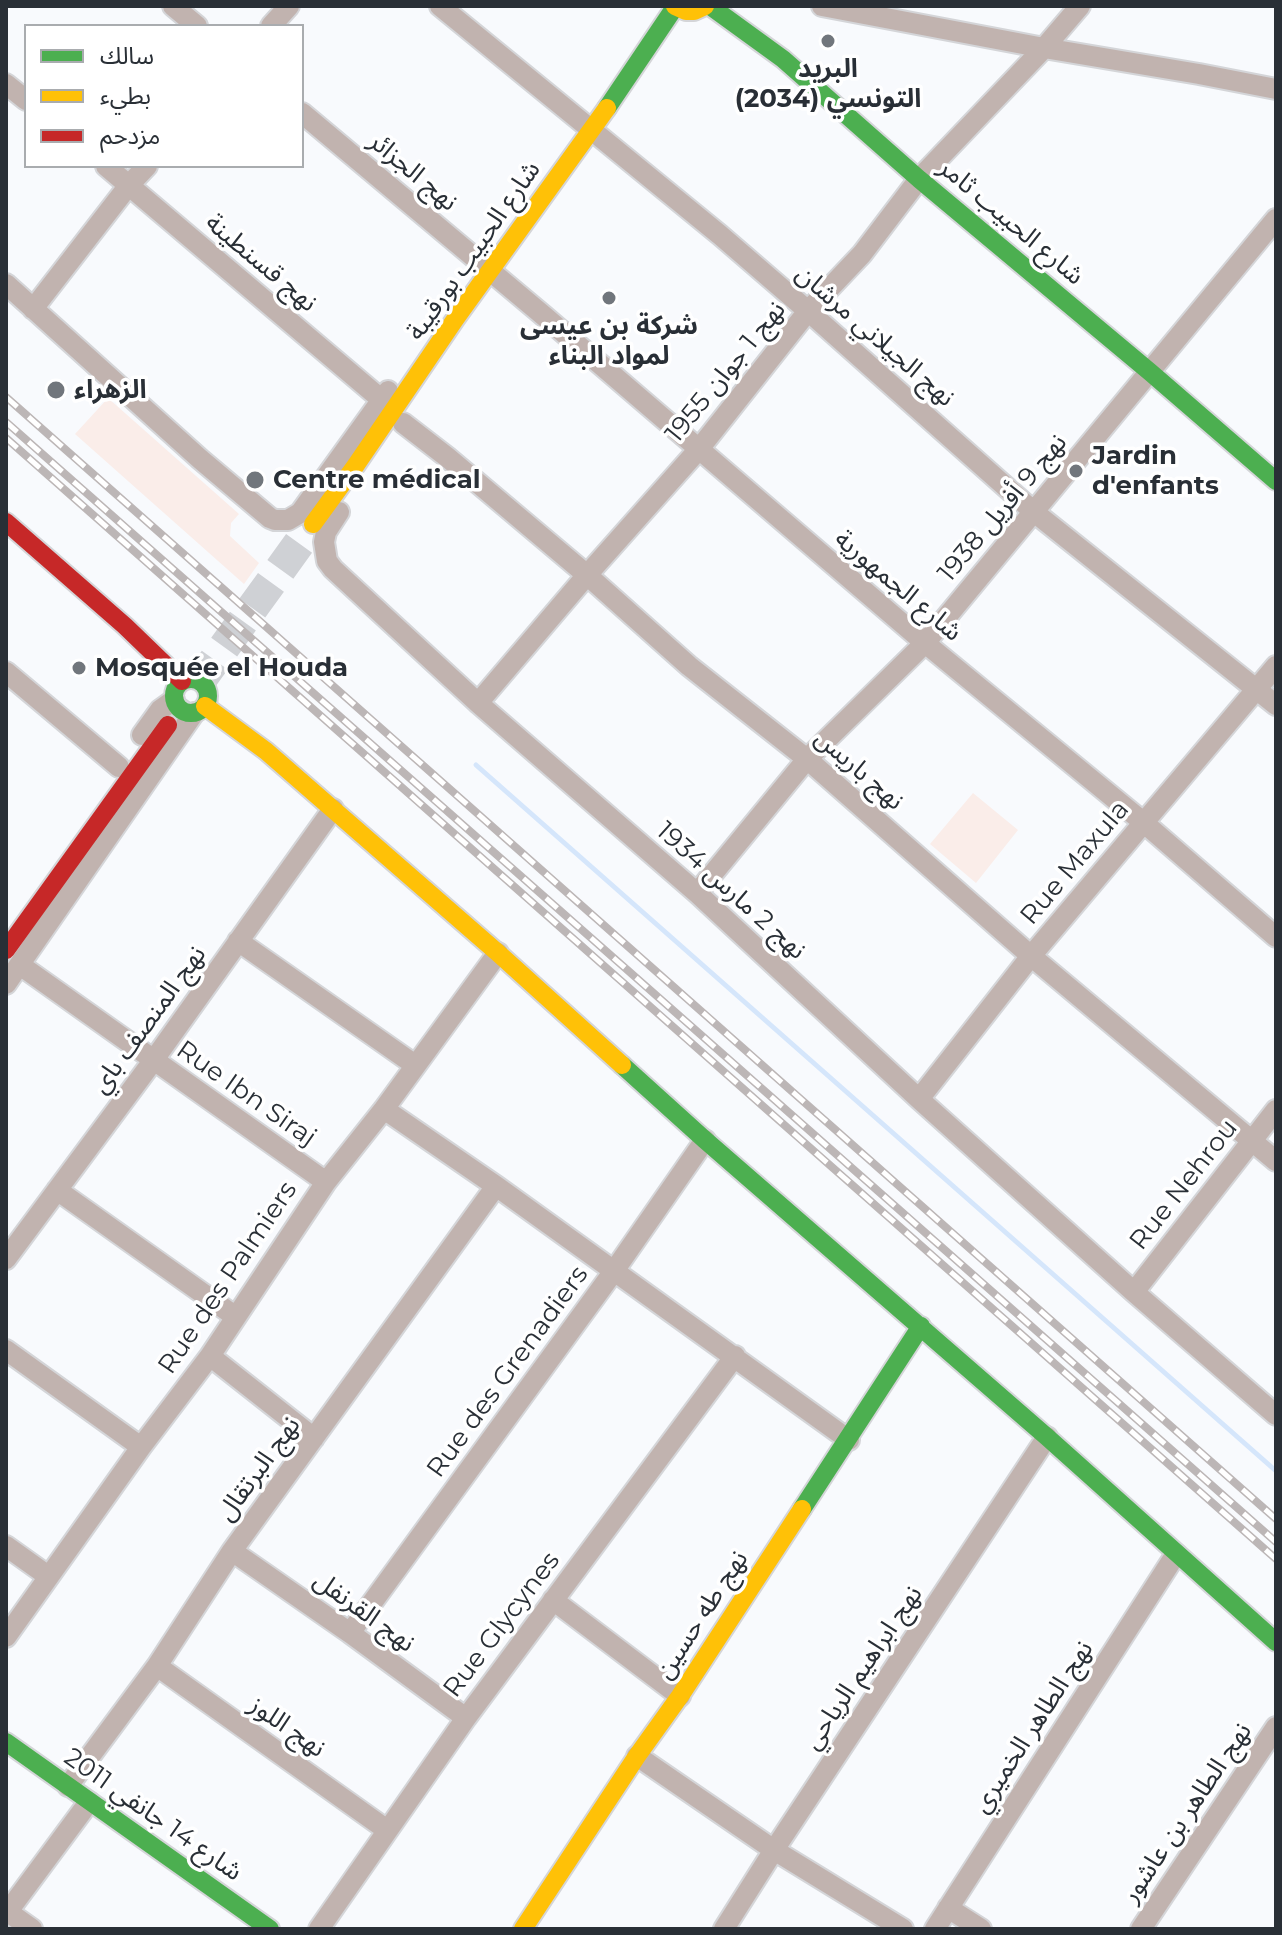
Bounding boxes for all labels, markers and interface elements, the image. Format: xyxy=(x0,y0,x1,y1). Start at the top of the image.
legend xyxy=(24,24,304,168)
marker: البريد التونسي (2034) xyxy=(819,32,837,50)
text: سالك xyxy=(100,41,154,70)
place label: البريد التونسي (2034) xyxy=(735,53,921,114)
text: بطيء xyxy=(100,81,151,110)
text: مزدحم xyxy=(100,121,160,150)
street label: نهج الجزائر xyxy=(362,126,464,218)
street label: شارع الحبيب ثامر xyxy=(932,152,1090,292)
street label: شارع الحبيب بورقيبة xyxy=(400,155,548,347)
street label: نهج قسنطينة xyxy=(199,207,323,319)
street label: نهج الجيلاني مرشان xyxy=(789,258,961,414)
marker: شركة بن عيسى لمواد البناء xyxy=(600,289,618,307)
street label: نهج 1 جوان 1955 xyxy=(659,295,793,449)
place label: شركة بن عيسى لمواد البناء xyxy=(520,310,698,372)
place label: الزهراء xyxy=(74,374,147,406)
marker: الزهراء xyxy=(45,379,67,401)
street label: نهج 9 أفريل 1938 xyxy=(932,428,1074,588)
place label: Jardin d'enfants xyxy=(1092,440,1219,502)
marker: Jardin d'enfants xyxy=(1067,462,1085,480)
place label: Centre médical xyxy=(273,464,481,496)
marker: Centre médical xyxy=(244,469,266,491)
street label: شارع الجمهورية xyxy=(828,524,968,648)
place label: Mosquée el Houda xyxy=(95,652,348,684)
marker: Mosquée el Houda xyxy=(70,659,88,677)
street label: نهج باريس xyxy=(808,723,910,817)
street label: Rue Maxula xyxy=(1014,795,1136,931)
street label: نهج 2 مارس 1934 xyxy=(650,816,812,966)
street label: نهج المنصف باي xyxy=(85,940,213,1100)
street label: Rue Ibn Siraj xyxy=(170,1034,322,1154)
street label: Rue Nehrou xyxy=(1123,1114,1245,1256)
street label: Rue des Palmiers xyxy=(152,1176,304,1380)
street label: Rue des Grenadiers xyxy=(421,1260,595,1484)
street label: نهج البرتقال xyxy=(211,1411,307,1527)
street label: نهج طه حسين xyxy=(649,1545,755,1685)
street label: Rue Glycynes xyxy=(437,1546,567,1704)
street label: نهج القرنفل xyxy=(307,1565,421,1659)
street label: نهج ابراهيم الرياحي xyxy=(797,1580,929,1756)
street label: نهج الطاهر الخميري xyxy=(966,1635,1100,1819)
street label: نهج اللوز xyxy=(243,1689,331,1765)
street label: نهج الطاهر بن عاشور xyxy=(1115,1717,1259,1909)
street label: شارع 14 جانفي 2011 xyxy=(58,1742,248,1888)

